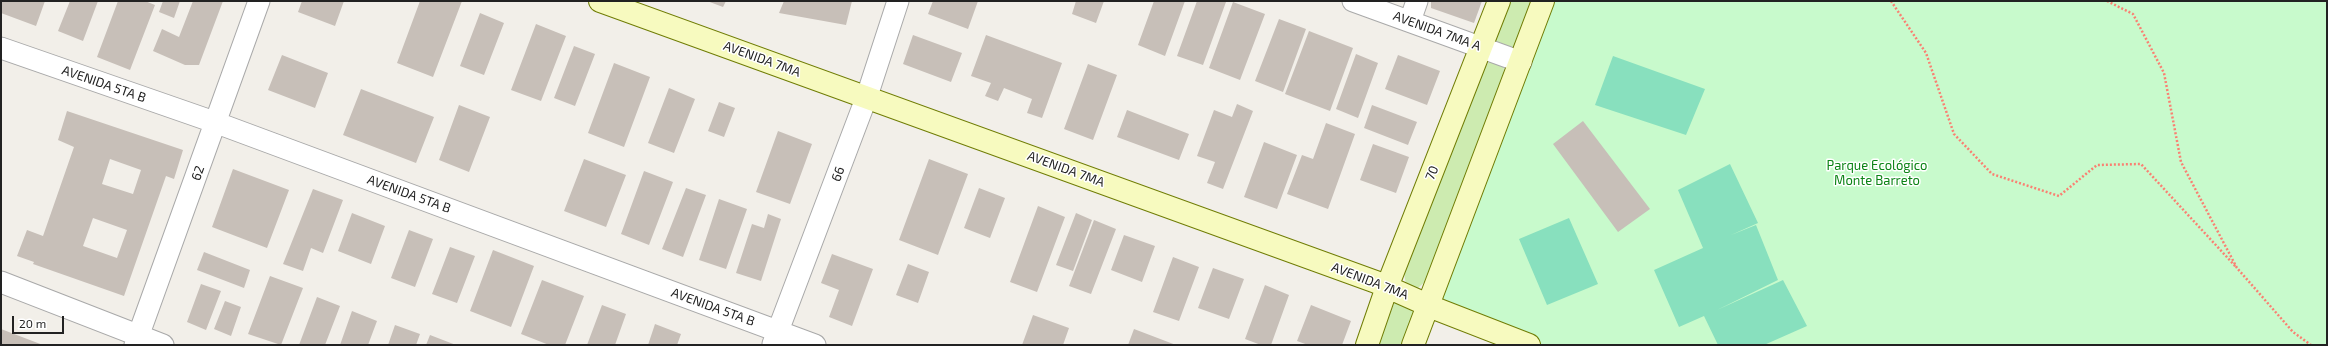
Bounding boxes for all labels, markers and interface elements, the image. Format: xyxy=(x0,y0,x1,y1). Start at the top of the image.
street label: AVENIDA 7MA A xyxy=(1391,8,1483,54)
street label: AVENIDA 7MA xyxy=(721,38,803,80)
street label: AVENIDA 5TA B xyxy=(60,62,148,106)
street label: AVENIDA 7MA xyxy=(1025,148,1107,190)
park label: Parque Ecológico Monte Barreto xyxy=(1827,158,1927,189)
street label: 62 xyxy=(188,163,208,183)
street label: 70 xyxy=(1422,163,1442,183)
street label: 66 xyxy=(828,164,848,184)
street label: AVENIDA 5TA B xyxy=(365,172,453,216)
street label: AVENIDA 7MA xyxy=(1329,259,1411,303)
street label: AVENIDA 5TA B xyxy=(669,285,757,329)
scale bar xyxy=(14,308,66,334)
text: 20 m xyxy=(19,316,46,330)

